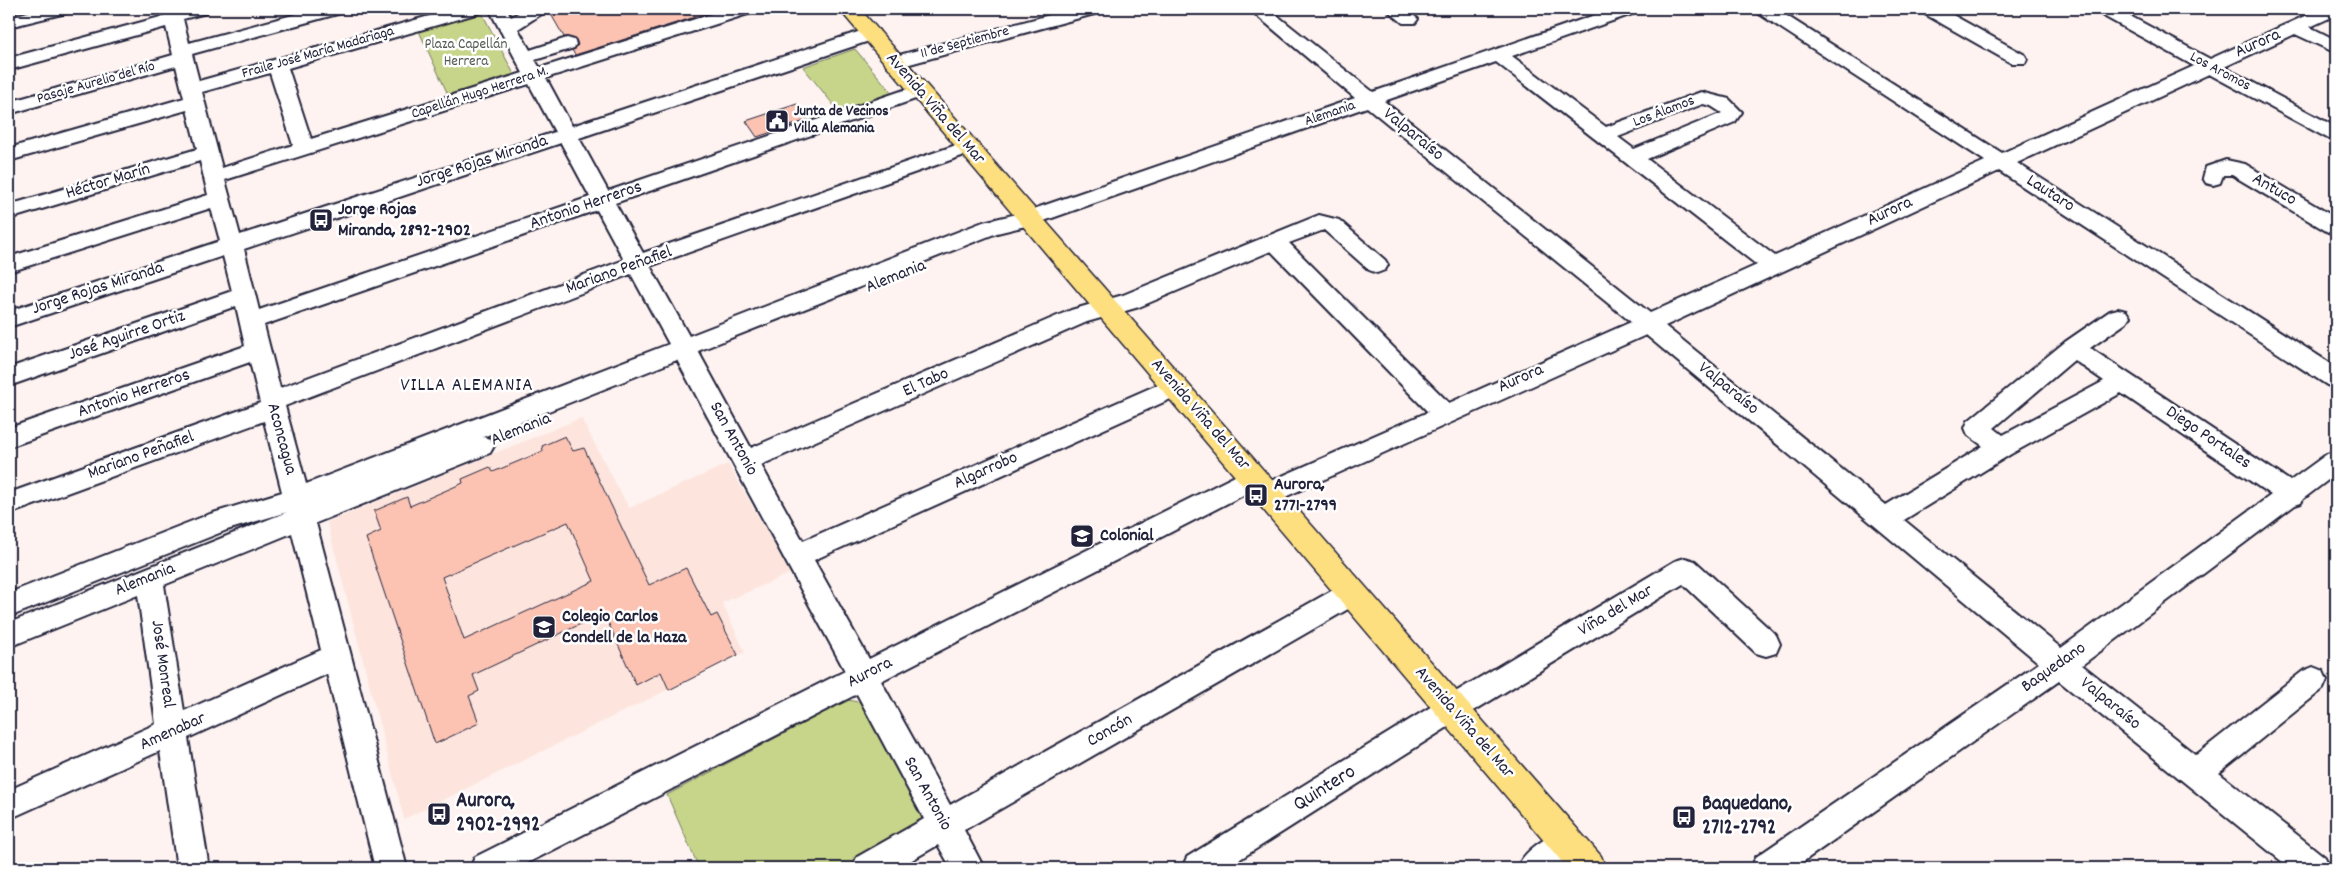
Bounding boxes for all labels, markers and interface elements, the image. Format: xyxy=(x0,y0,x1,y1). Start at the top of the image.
street label: Fraile José María Madariaga xyxy=(239,20,398,85)
street label: 11 de Septiembre xyxy=(918,20,1012,65)
street label: Aurora xyxy=(2231,23,2285,65)
park label: Plaza Capellán Herrera xyxy=(424,34,508,73)
street label: Los Aromos xyxy=(2186,47,2254,97)
street label: Avenida Viña del Mar xyxy=(879,48,991,171)
street label: Pasaje Aurelio del Río xyxy=(34,56,158,110)
street label: Capellán Hugo Herrera M. xyxy=(409,60,551,126)
street label: Los Álamos xyxy=(1630,90,1698,134)
street label: Alemania xyxy=(1302,95,1359,133)
place label: Junta de Vecinos Villa Alemania xyxy=(794,101,888,140)
street label: Valparaíso xyxy=(1377,103,1449,167)
public building icon: Junta de Vecinos Villa Alemania xyxy=(764,108,790,134)
street label: Jorge Rojas Miranda xyxy=(413,129,552,195)
street label: Héctor Marín xyxy=(63,157,153,207)
street label: Antuco xyxy=(2247,167,2301,213)
street label: Lautaro xyxy=(2021,169,2079,219)
street label: Antonio Herreros xyxy=(527,175,645,237)
street label: Aurora xyxy=(1863,190,1917,233)
place label: Jorge Rojas Miranda, 2892-2902 xyxy=(338,198,471,244)
bus stop icon: Jorge Rojas Miranda, 2892-2902 xyxy=(308,207,334,233)
street label: Mariano Peñafiel xyxy=(562,240,676,302)
street label: Alemania xyxy=(862,253,930,300)
street label: Jorge Rojas Miranda xyxy=(29,256,168,322)
street label: José Aguirre Ortiz xyxy=(65,304,189,368)
street label: Avenida Viña del Mar xyxy=(1144,354,1256,477)
street label: Valparaíso xyxy=(1692,357,1764,421)
street label: Aurora xyxy=(1494,358,1548,400)
street label: El Tabo xyxy=(899,362,953,404)
street label: Antonio Herreros xyxy=(75,363,193,425)
district label: VILLA ALEMANIA xyxy=(400,373,534,400)
street label: San Antonio xyxy=(702,397,764,481)
street label: Aconcagua xyxy=(259,400,303,478)
street label: Diego Portales xyxy=(2160,400,2256,476)
street label: Alemania xyxy=(487,406,555,453)
street label: Mariano Peñafiel xyxy=(84,425,198,487)
street label: Algarrobo xyxy=(950,446,1022,496)
place label: Aurora, 2771-2799 xyxy=(1274,473,1337,519)
bus stop icon: Aurora, 2771-2799 xyxy=(1243,482,1269,508)
school or university icon: Colonial xyxy=(1069,523,1095,549)
place label: Colonial xyxy=(1100,524,1154,549)
street label: Alemania xyxy=(111,556,179,603)
street label: Viña del Mar xyxy=(1574,579,1658,643)
place label: Colegio Carlos Condell de la Haza xyxy=(562,605,687,651)
school or university icon: Colegio Carlos Condell de la Haza xyxy=(531,614,557,640)
street label: José Monreal xyxy=(143,619,181,710)
street label: Baquedano xyxy=(2017,637,2091,699)
street label: Aurora xyxy=(843,651,897,695)
street label: Avenida Viña del Mar xyxy=(1408,662,1520,785)
street label: Valparaíso xyxy=(2074,672,2146,736)
street label: Amenabar xyxy=(136,706,210,758)
street label: Concón xyxy=(1083,708,1137,754)
street label: San Antonio xyxy=(896,752,958,836)
street label: Quintero xyxy=(1288,758,1362,820)
place label: Aurora, 2902-2992 xyxy=(456,787,540,841)
place label: Baquedano, 2712-2792 xyxy=(1702,790,1792,844)
bus stop icon: Aurora, 2902-2992 xyxy=(426,801,452,827)
bus stop icon: Baquedano, 2712-2792 xyxy=(1671,804,1697,830)

